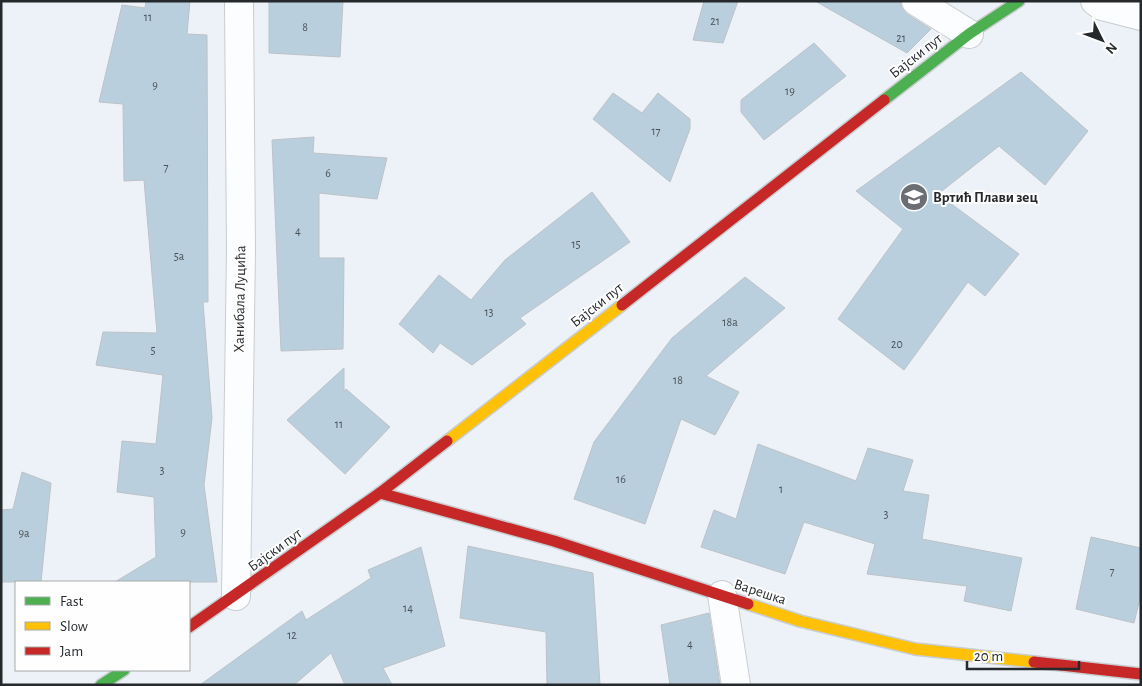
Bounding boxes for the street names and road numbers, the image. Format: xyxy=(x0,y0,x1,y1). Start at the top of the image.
street label: Бајски пут xyxy=(887,31,946,81)
street label: Ханибала Луцића xyxy=(232,245,248,353)
street label: Бајски пут xyxy=(568,280,627,330)
street label: Бајски пут xyxy=(245,525,305,574)
street label: Варешка xyxy=(732,577,788,607)

